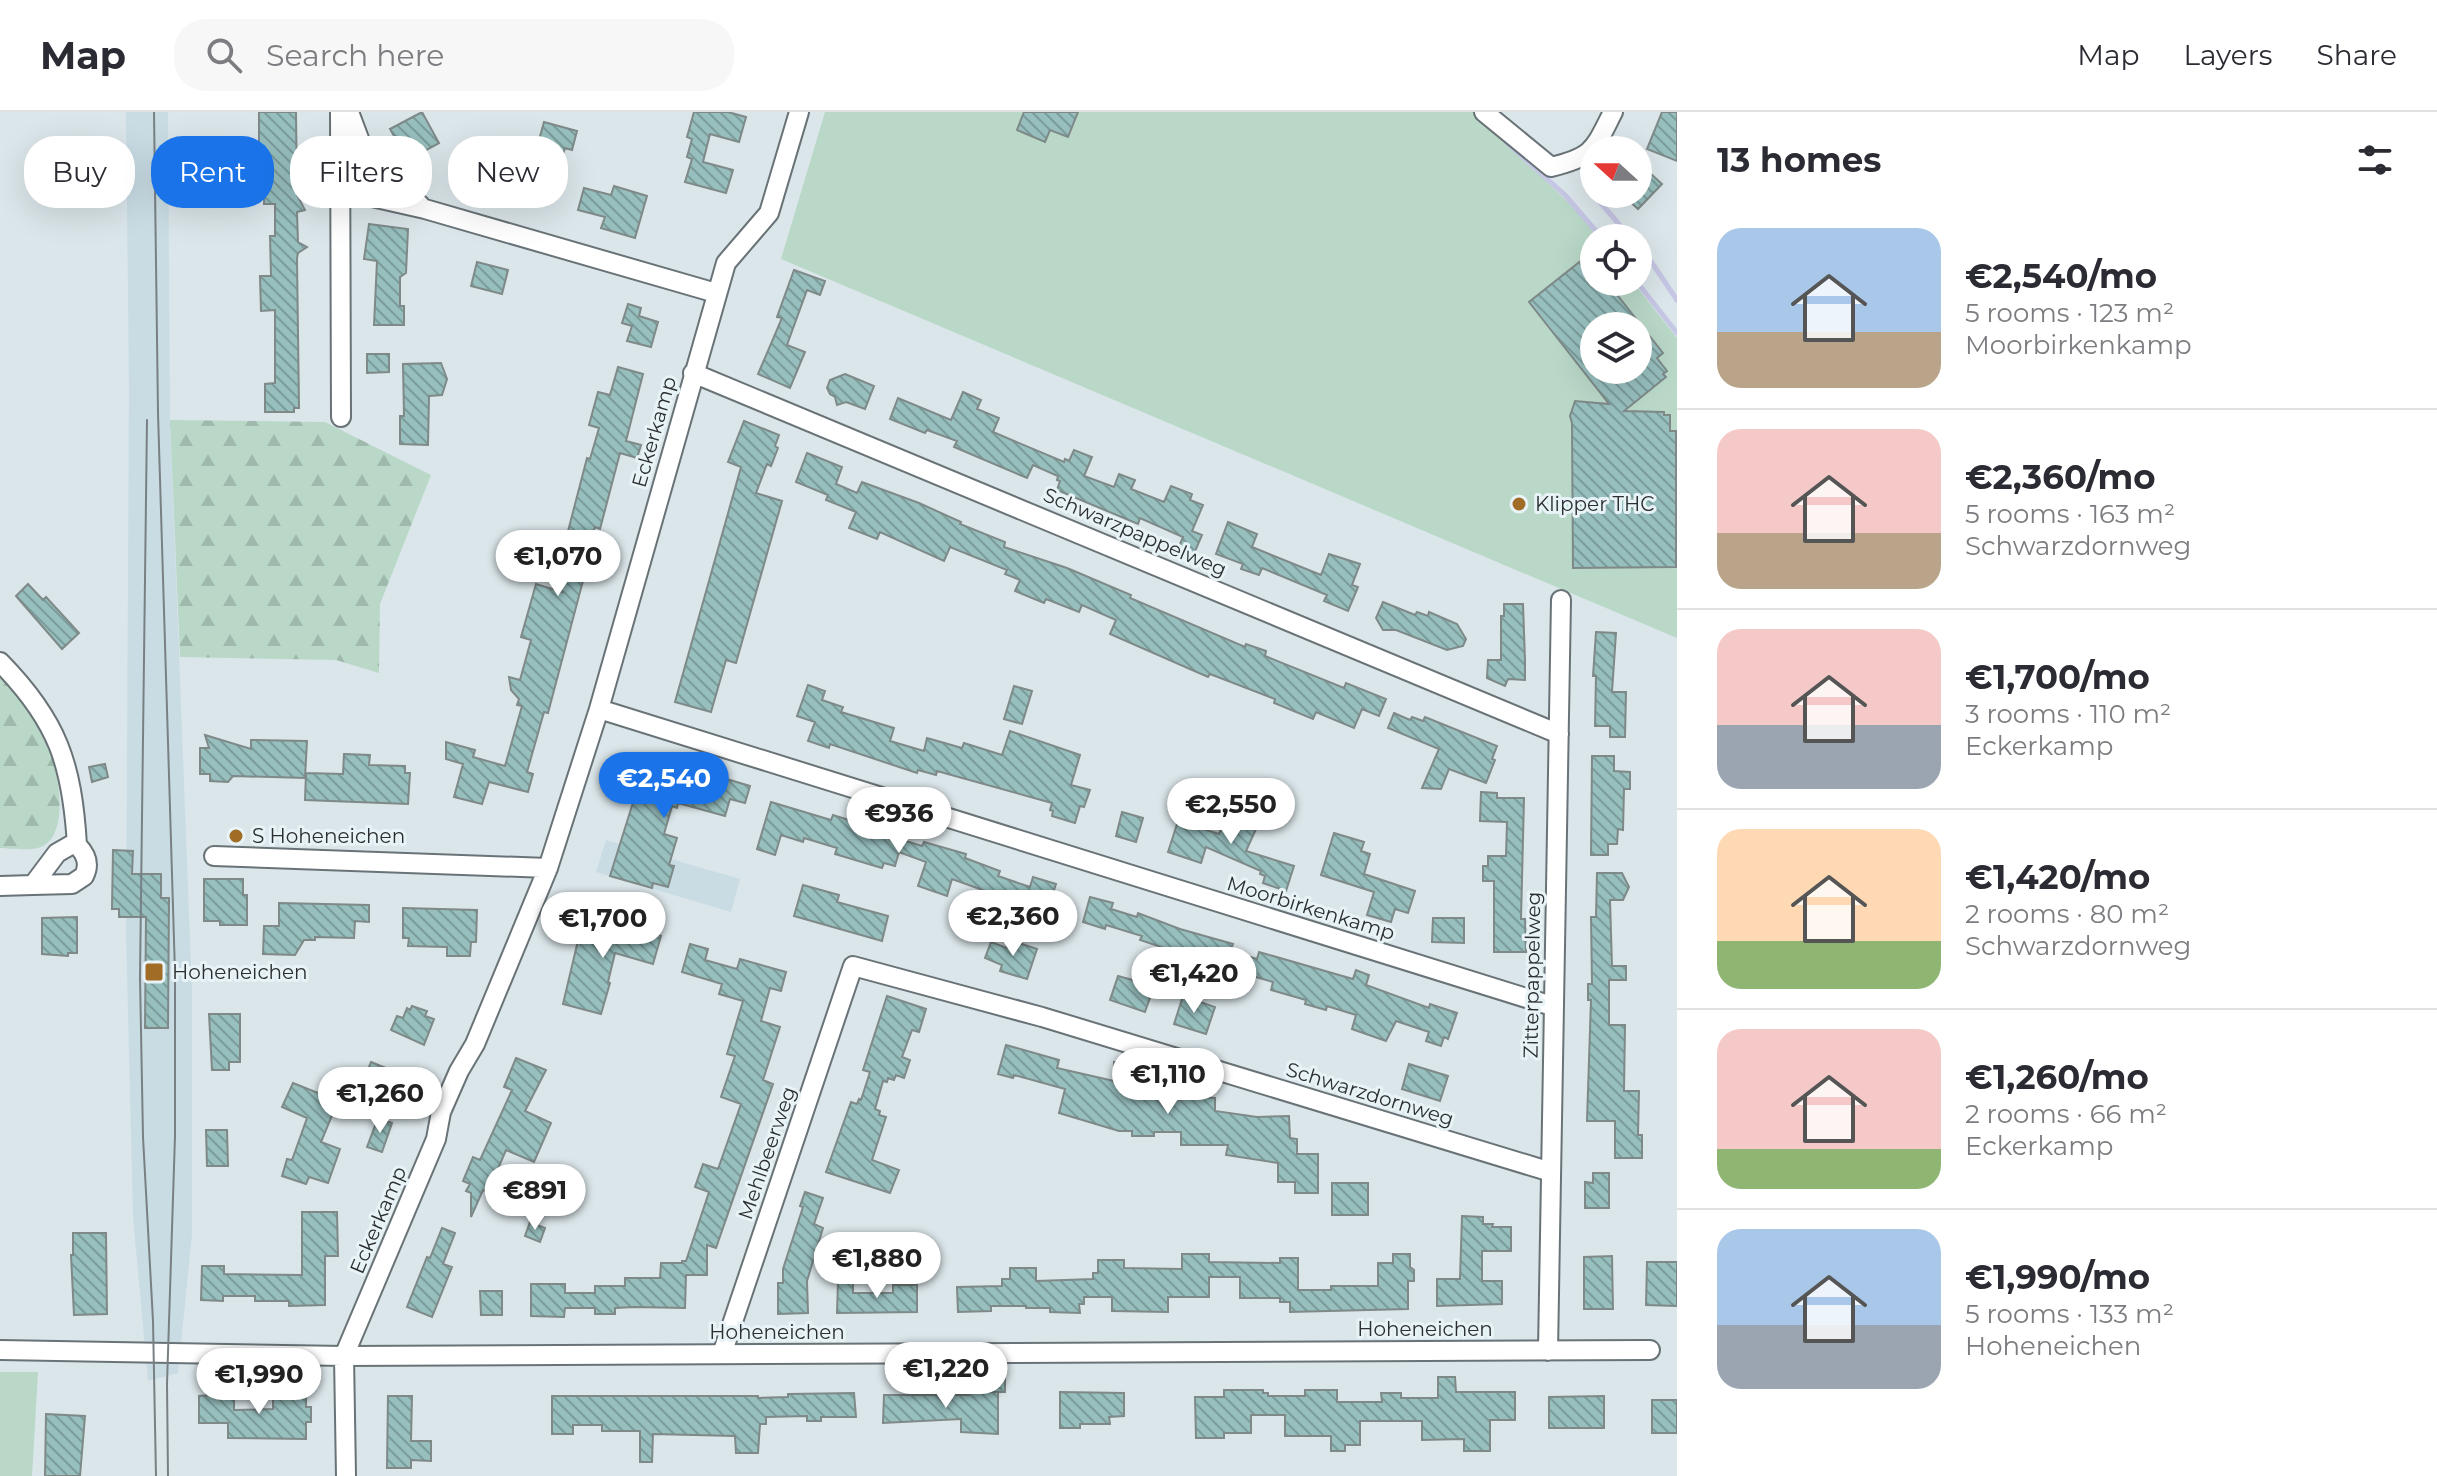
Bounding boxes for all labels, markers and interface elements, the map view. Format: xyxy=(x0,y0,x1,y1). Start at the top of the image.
search box xyxy=(174,19,734,91)
text: Map xyxy=(40,32,126,79)
icon: search xyxy=(202,33,246,77)
text: Search here xyxy=(266,37,444,74)
text: Map xyxy=(2077,38,2140,72)
text: Layers xyxy=(2184,38,2273,72)
text: Share xyxy=(2317,38,2397,72)
chip: Buy xyxy=(24,136,135,208)
chip: Rent xyxy=(151,136,274,208)
chip: Filters xyxy=(290,136,432,208)
chip: New xyxy=(448,136,568,208)
north arrow xyxy=(1580,136,1652,208)
map controls xyxy=(1580,136,1652,384)
icon: filters xyxy=(2353,138,2397,182)
text: 13 homes xyxy=(1717,139,1881,181)
button: locate xyxy=(1580,224,1652,296)
text: €2,540/mo xyxy=(1965,255,2157,297)
icon: home xyxy=(1781,260,1877,356)
text: 5 rooms · 123 m² xyxy=(1965,297,2174,329)
button: layers xyxy=(1580,312,1652,384)
text: Moorbirkenkamp xyxy=(1965,329,2192,361)
street label: Eckerkamp xyxy=(627,374,681,490)
text: €2,360/mo xyxy=(1965,456,2156,498)
icon: home xyxy=(1781,461,1877,557)
street label: Schwarzpappelweg xyxy=(1040,482,1230,582)
place label: Klipper THC xyxy=(1535,492,1654,516)
marker: Klipper THC xyxy=(1510,495,1528,513)
text: 5 rooms · 163 m² xyxy=(1965,498,2175,530)
pin: €1,070 xyxy=(493,530,623,598)
text: Schwarzdornweg xyxy=(1965,530,2191,562)
text: €1,070 xyxy=(514,540,602,572)
text: €1,700/mo xyxy=(1965,656,2150,698)
icon: home xyxy=(1781,661,1877,757)
text: 3 rooms · 110 m² xyxy=(1965,698,2171,730)
text: Eckerkamp xyxy=(1965,730,2113,762)
pin: €2,540 xyxy=(599,752,729,820)
text: €2,540 xyxy=(617,762,711,794)
pin: €2,550 xyxy=(1166,778,1296,846)
pin: €936 xyxy=(852,787,946,855)
text: €2,550 xyxy=(1185,788,1277,820)
text: €936 xyxy=(864,797,934,829)
place label: S Hoheneichen xyxy=(252,824,405,848)
marker: S Hoheneichen xyxy=(227,827,245,845)
text: €1,420/mo xyxy=(1965,856,2150,898)
icon: home xyxy=(1781,861,1877,957)
street label: Moorbirkenkamp xyxy=(1224,871,1398,945)
pin: €2,360 xyxy=(948,890,1078,958)
street label: Zitterpappelweg xyxy=(1519,891,1545,1059)
pin: €1,700 xyxy=(538,892,668,960)
text: 2 rooms · 80 m² xyxy=(1965,898,2169,930)
text: €2,360 xyxy=(966,900,1060,932)
text: €1,700 xyxy=(559,902,647,934)
text: Schwarzdornweg xyxy=(1965,930,2191,962)
pin: €1,420 xyxy=(1129,947,1259,1015)
text: €1,420 xyxy=(1149,957,1239,989)
place label: Hoheneichen xyxy=(172,960,308,984)
marker: Hoheneichen xyxy=(143,961,165,983)
pin: €1,110 xyxy=(1103,1048,1233,1116)
text: €1,260/mo xyxy=(1965,1056,2149,1098)
street label: Schwarzdornweg xyxy=(1283,1057,1457,1131)
text: €1,110 xyxy=(1130,1058,1206,1090)
icon: home xyxy=(1781,1061,1877,1157)
pin: €1,260 xyxy=(315,1067,445,1135)
text: €1,260 xyxy=(336,1077,424,1109)
street label: Mehlbeerweg xyxy=(733,1083,801,1223)
text: 2 rooms · 66 m² xyxy=(1965,1098,2167,1130)
text: Eckerkamp xyxy=(1965,1130,2113,1162)
street label: Eckerkamp xyxy=(345,1163,411,1277)
pin: €891 xyxy=(488,1164,582,1232)
text: €891 xyxy=(503,1174,567,1206)
pin: €1,880 xyxy=(812,1232,942,1300)
text: €1,880 xyxy=(832,1242,922,1274)
text: €1,990/mo xyxy=(1965,1256,2150,1298)
icon: home xyxy=(1781,1261,1877,1357)
text: 5 rooms · 133 m² xyxy=(1965,1298,2174,1330)
street label: Hoheneichen xyxy=(1357,1317,1493,1341)
street label: Hoheneichen xyxy=(709,1320,845,1344)
text: Hoheneichen xyxy=(1965,1330,2141,1362)
pin: €1,220 xyxy=(881,1342,1011,1410)
pin: €1,990 xyxy=(194,1348,324,1416)
text: €1,220 xyxy=(903,1352,989,1384)
text: €1,990 xyxy=(214,1358,304,1390)

